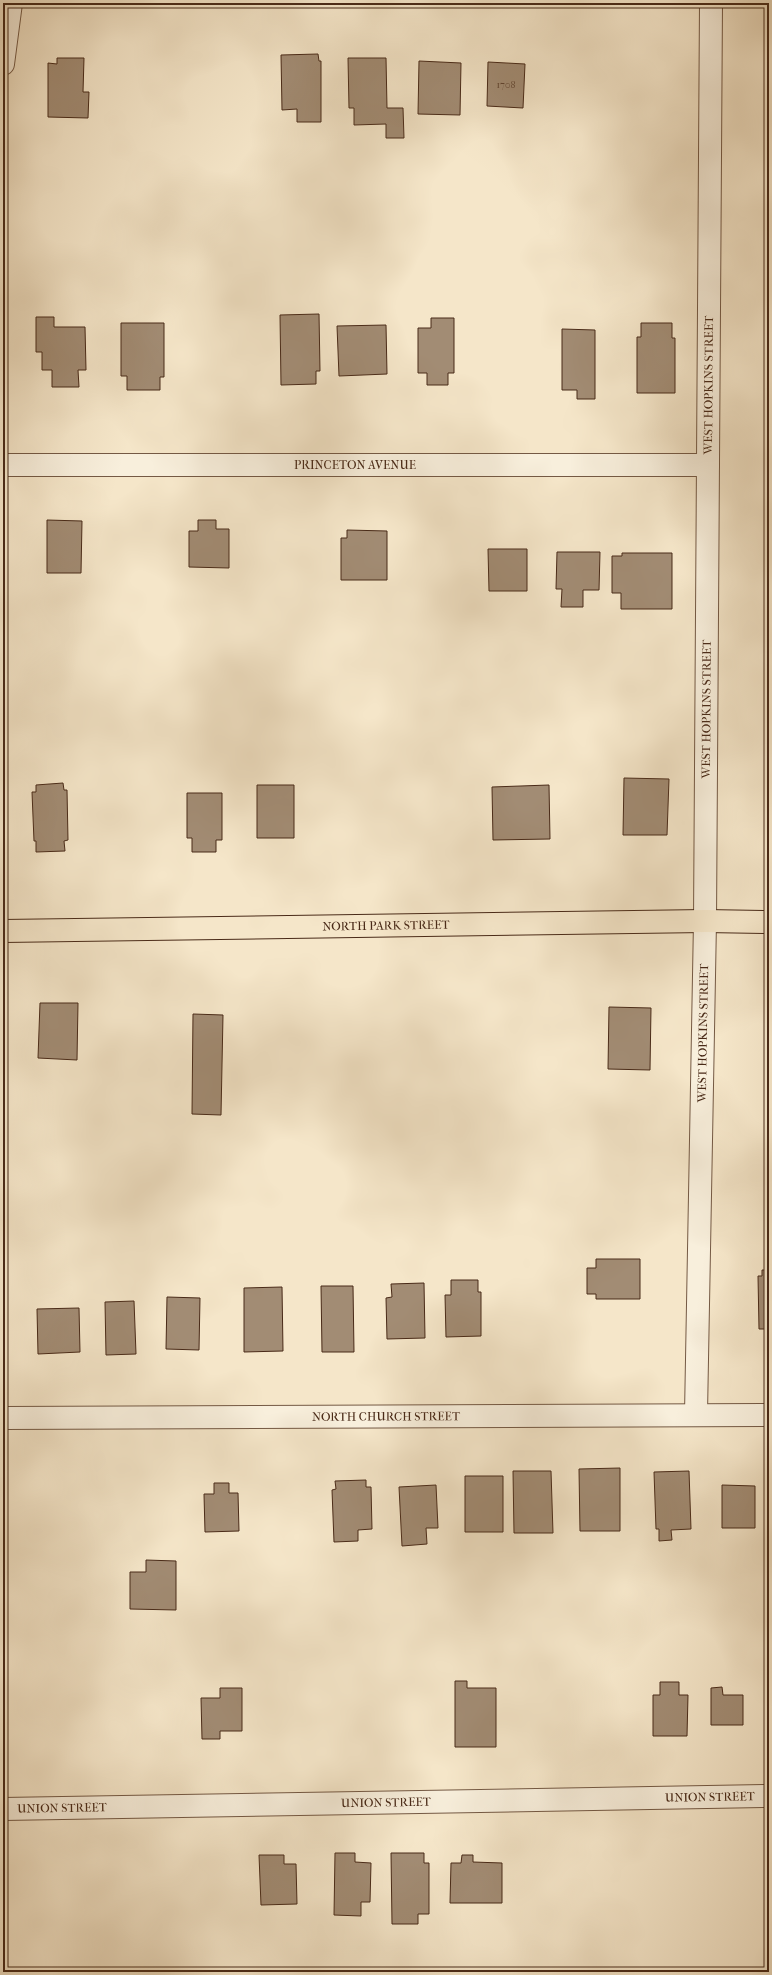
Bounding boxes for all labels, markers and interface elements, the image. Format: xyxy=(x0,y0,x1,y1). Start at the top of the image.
house number: 1708 xyxy=(497,79,515,91)
street label: WEST HOPKINS STREET xyxy=(701,315,716,456)
street label: PRINCETON AVENUE xyxy=(294,458,416,472)
street label: WEST HOPKINS STREET xyxy=(699,639,714,780)
street label: NORTH PARK STREET xyxy=(322,918,451,933)
street label: WEST HOPKINS STREET xyxy=(695,963,711,1104)
street label: NORTH CHURCH STREET xyxy=(312,1409,461,1424)
street label: UNION STREET xyxy=(665,1789,756,1805)
street label: UNION STREET xyxy=(341,1795,432,1810)
street label: UNION STREET xyxy=(17,1800,108,1816)

